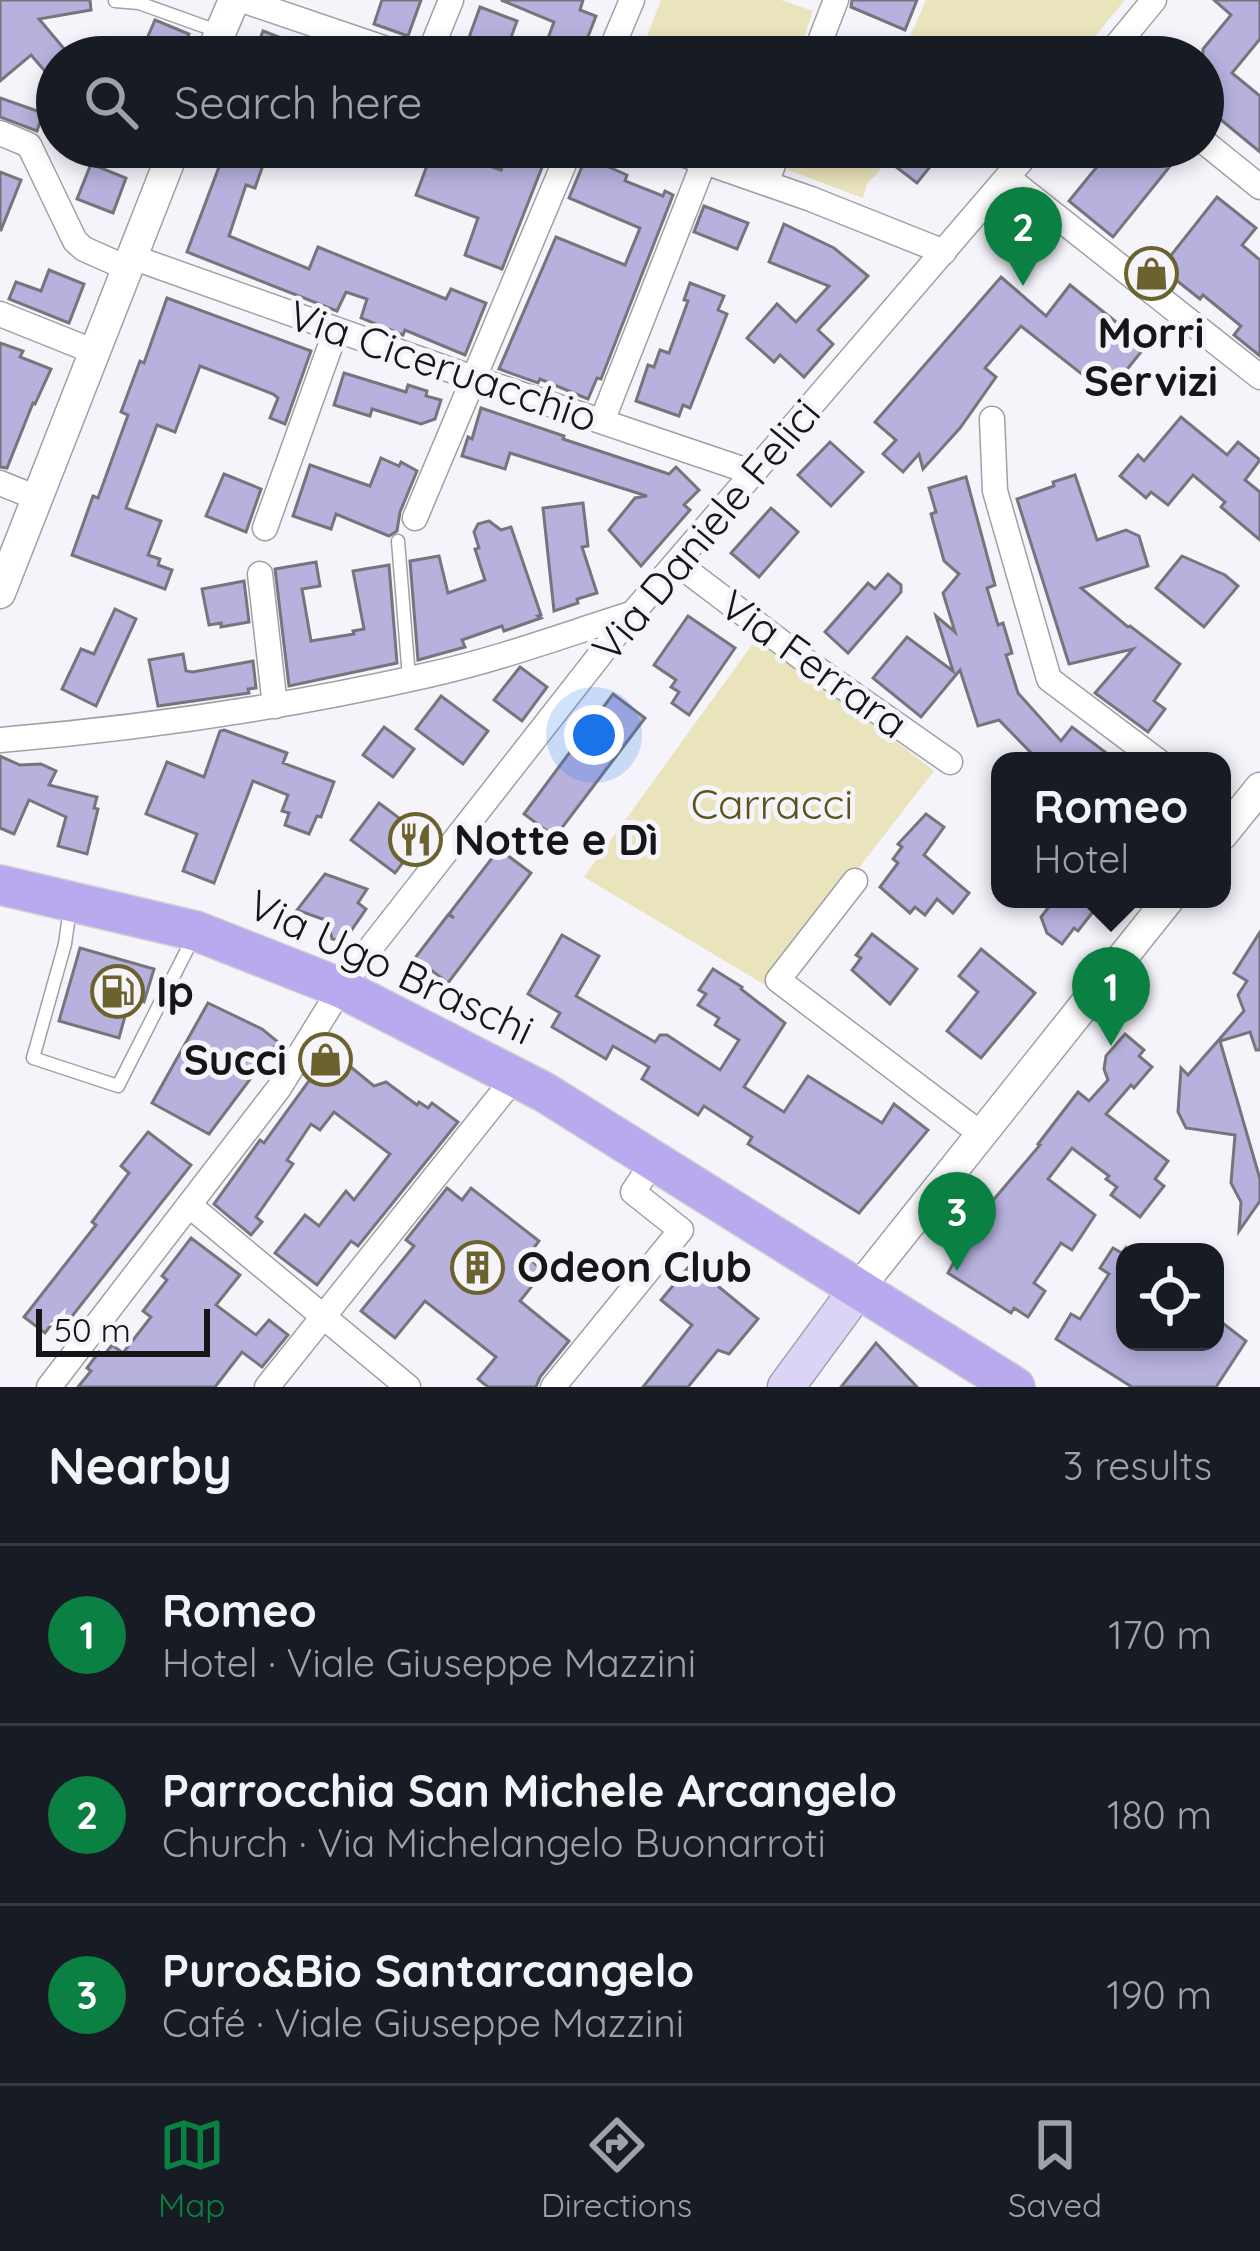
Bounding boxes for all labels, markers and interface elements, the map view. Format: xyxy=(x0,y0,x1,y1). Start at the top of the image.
search box xyxy=(36,36,1224,168)
icon: search xyxy=(78,69,144,135)
text: Search here xyxy=(174,74,422,130)
pin: 2 xyxy=(984,187,1062,286)
shop icon: Morri Servizi xyxy=(1123,246,1179,302)
street label: Via Ciceruacchio xyxy=(282,288,604,443)
place label: Morri Servizi xyxy=(1084,306,1218,407)
street label: Via Daniele Felici xyxy=(580,387,831,672)
street label: Via Ferrara xyxy=(710,578,919,749)
your location xyxy=(564,705,624,765)
popup xyxy=(991,752,1231,908)
park label: Carracci xyxy=(691,777,853,830)
text: Romeo xyxy=(1034,778,1188,834)
restaurant icon: Notte e Dì xyxy=(387,812,443,868)
place label: Notte e Dì xyxy=(454,813,658,866)
text: Hotel xyxy=(1034,834,1129,883)
street label: Via Ugo Braschi xyxy=(240,877,542,1056)
pin: 1 xyxy=(1072,947,1150,1046)
fuel station icon: Ip xyxy=(89,964,145,1020)
place label: Ip xyxy=(156,965,194,1018)
shop icon: Succi xyxy=(298,1032,354,1088)
place label: Succi xyxy=(184,1033,287,1086)
pin: 3 xyxy=(918,1172,996,1271)
building icon: Odeon Club xyxy=(450,1239,506,1295)
place label: Odeon Club xyxy=(517,1240,752,1293)
map controls xyxy=(1116,1243,1224,1351)
button: locate xyxy=(1116,1243,1224,1351)
scale bar xyxy=(36,1303,210,1356)
text: 50 m xyxy=(54,1309,131,1350)
text: Nearby xyxy=(48,1433,232,1497)
text: 3 results xyxy=(1063,1441,1212,1490)
text: Romeo xyxy=(162,1582,317,1638)
text: 1 xyxy=(79,1610,95,1659)
text: 170 m xyxy=(1108,1610,1212,1659)
text: Hotel · Viale Giuseppe Mazzini xyxy=(162,1638,696,1687)
text: Parrocchia San Michele Arcangelo xyxy=(162,1762,897,1818)
text: 2 xyxy=(76,1790,98,1839)
text: 180 m xyxy=(1107,1790,1212,1839)
text: Church · Via Michelangelo Buonarroti xyxy=(162,1818,826,1867)
text: Puro&Bio Santarcangelo xyxy=(162,1942,694,1998)
text: 3 xyxy=(77,1970,97,2019)
text: 190 m xyxy=(1106,1970,1212,2019)
text: Café · Viale Giuseppe Mazzini xyxy=(162,1998,684,2047)
tab: Map xyxy=(158,2112,225,2225)
tab: Directions xyxy=(541,2112,692,2225)
tab: Saved xyxy=(1008,2112,1102,2225)

